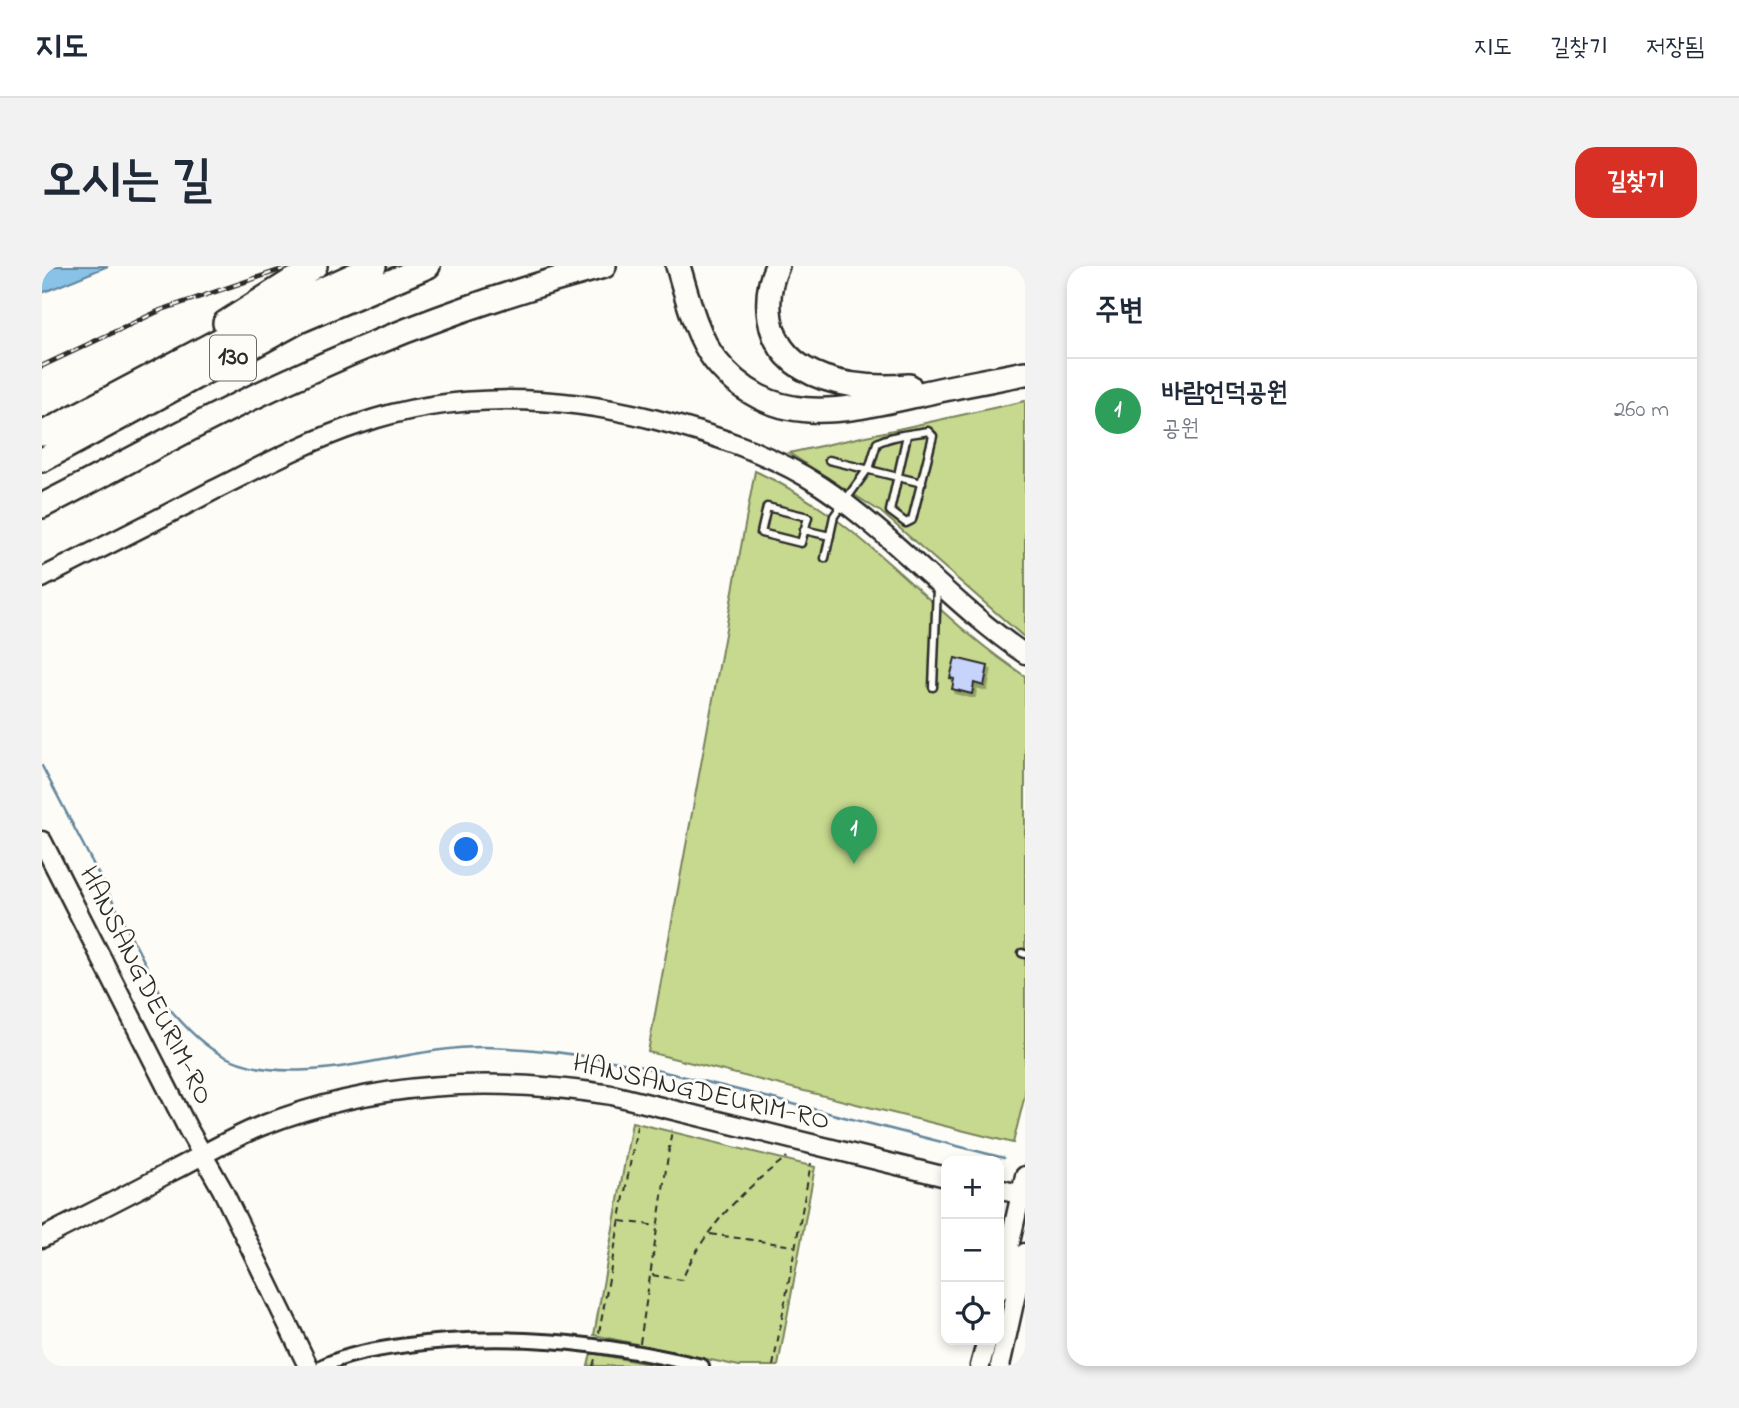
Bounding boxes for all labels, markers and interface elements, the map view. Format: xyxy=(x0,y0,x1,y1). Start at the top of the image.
text: 지도 xyxy=(35,24,88,72)
text: 지도 xyxy=(1474,31,1512,66)
text: 길찾기 xyxy=(1550,31,1608,66)
text: 저장됨 xyxy=(1646,31,1704,66)
text: 오시는 길 xyxy=(42,146,212,218)
button: 길찾기 xyxy=(1575,147,1697,218)
text: 주변 xyxy=(1095,290,1143,334)
road number: 130 xyxy=(210,335,256,380)
text: 바람언덕공원 xyxy=(1162,375,1288,413)
text: 1 xyxy=(1114,394,1122,427)
text: 260 m xyxy=(1614,394,1669,427)
text: 공원 xyxy=(1162,413,1199,446)
pin: 1 xyxy=(831,806,877,864)
your location xyxy=(449,832,483,866)
street label: HANSANGDEURIM-RO xyxy=(67,860,223,1112)
street label: HANSANGDEURIM-RO xyxy=(568,1043,834,1143)
map controls xyxy=(941,1156,1004,1345)
button: + xyxy=(941,1156,1004,1219)
button: − xyxy=(941,1219,1004,1282)
button: locate xyxy=(941,1282,1004,1345)

